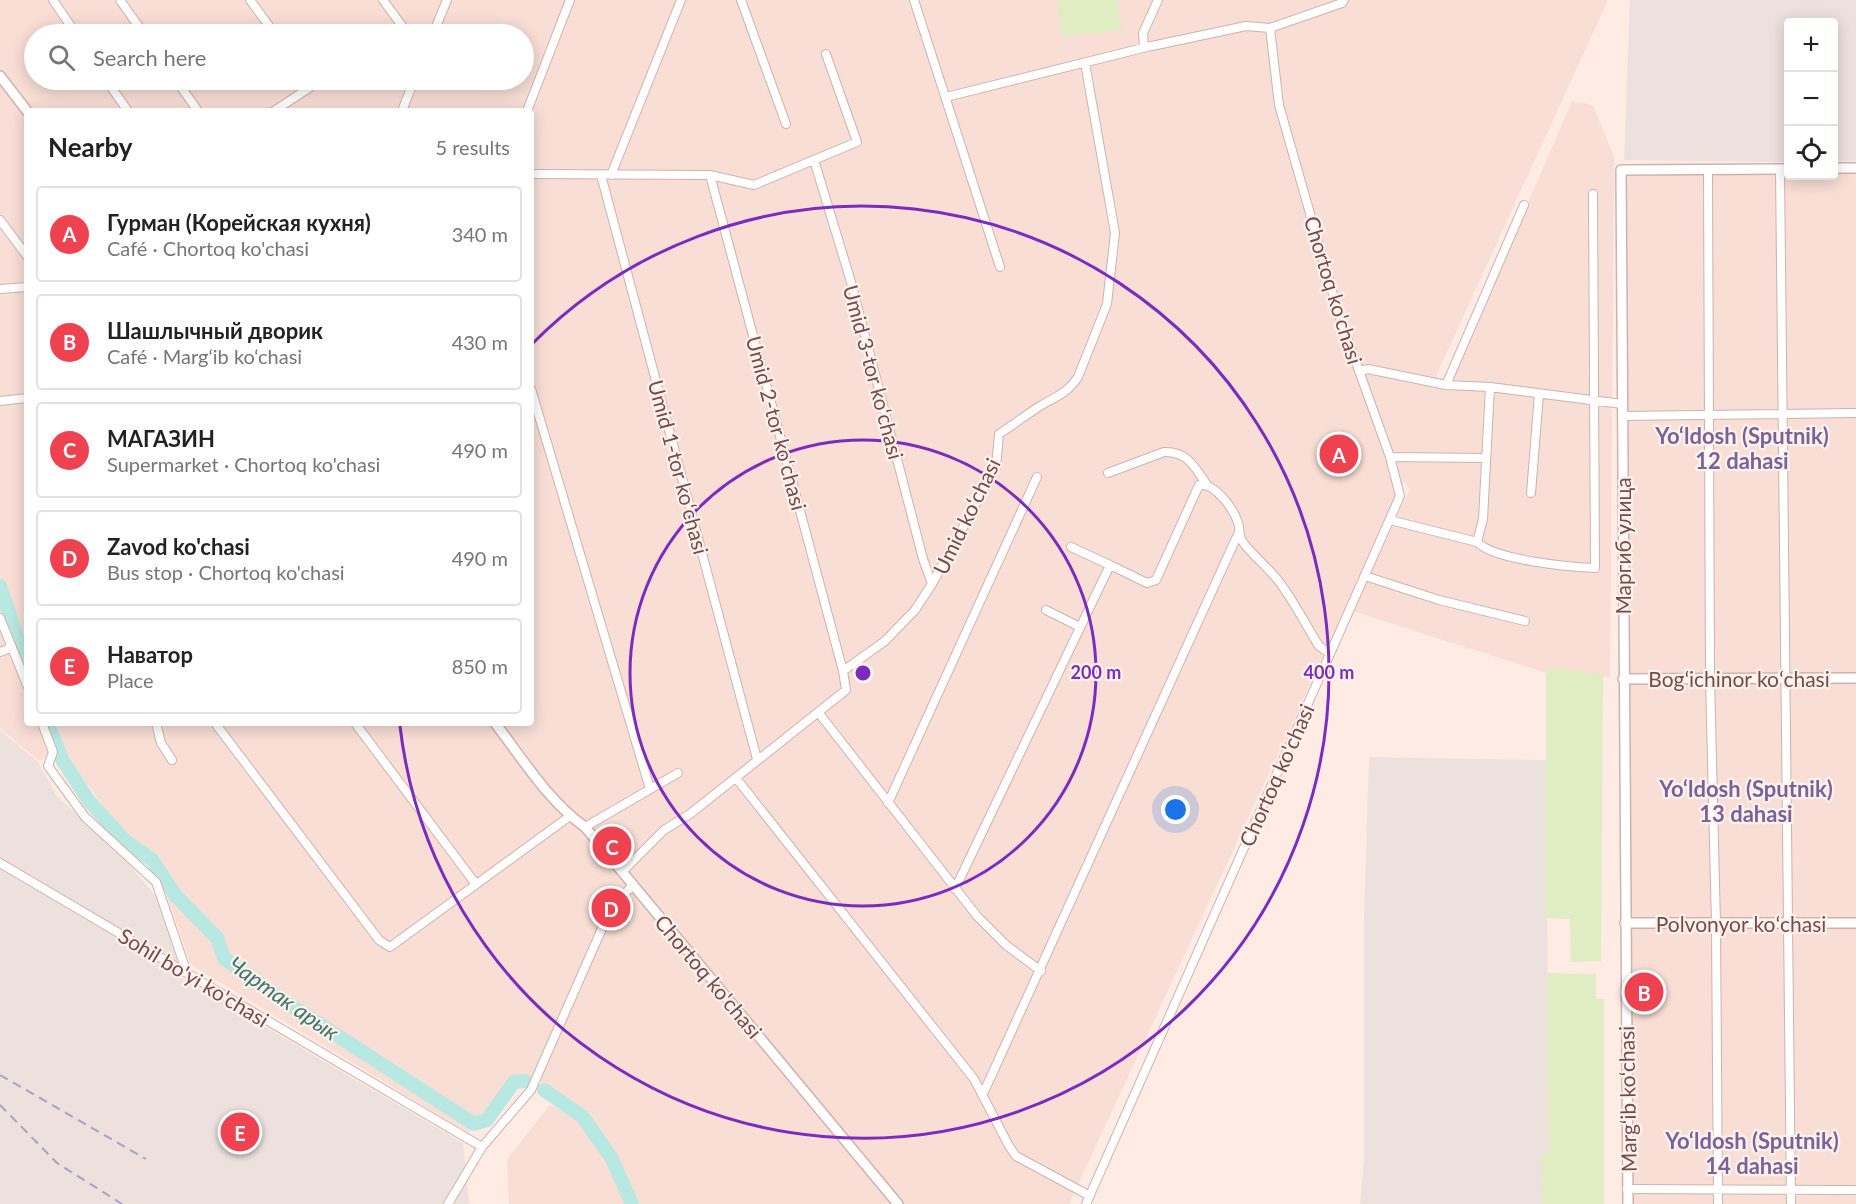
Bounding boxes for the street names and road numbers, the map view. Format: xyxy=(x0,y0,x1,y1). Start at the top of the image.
street label: Chortoq ko'chasi xyxy=(1300,213,1368,367)
street label: Umid 3-tor koʻchasi xyxy=(839,282,909,462)
street label: Umid 2-tor koʻchasi xyxy=(742,333,812,513)
street label: Umid 1-tor koʻchasi xyxy=(644,377,714,557)
street label: Umid ko‘chasi xyxy=(927,454,1005,578)
street label: Маргиб улица xyxy=(1610,477,1635,615)
street label: Bogʻichinor koʻchasi xyxy=(1648,666,1830,691)
street label: Chortoq ko'chasi xyxy=(1233,700,1319,850)
street label: Chortoq ko'chasi xyxy=(650,909,768,1043)
street label: Polvonyor koʻchasi xyxy=(1656,911,1826,936)
street label: Sohil bo'yi ko'chasi xyxy=(114,922,274,1032)
street label: Marg‘ib ko‘chasi xyxy=(1613,1026,1641,1172)

